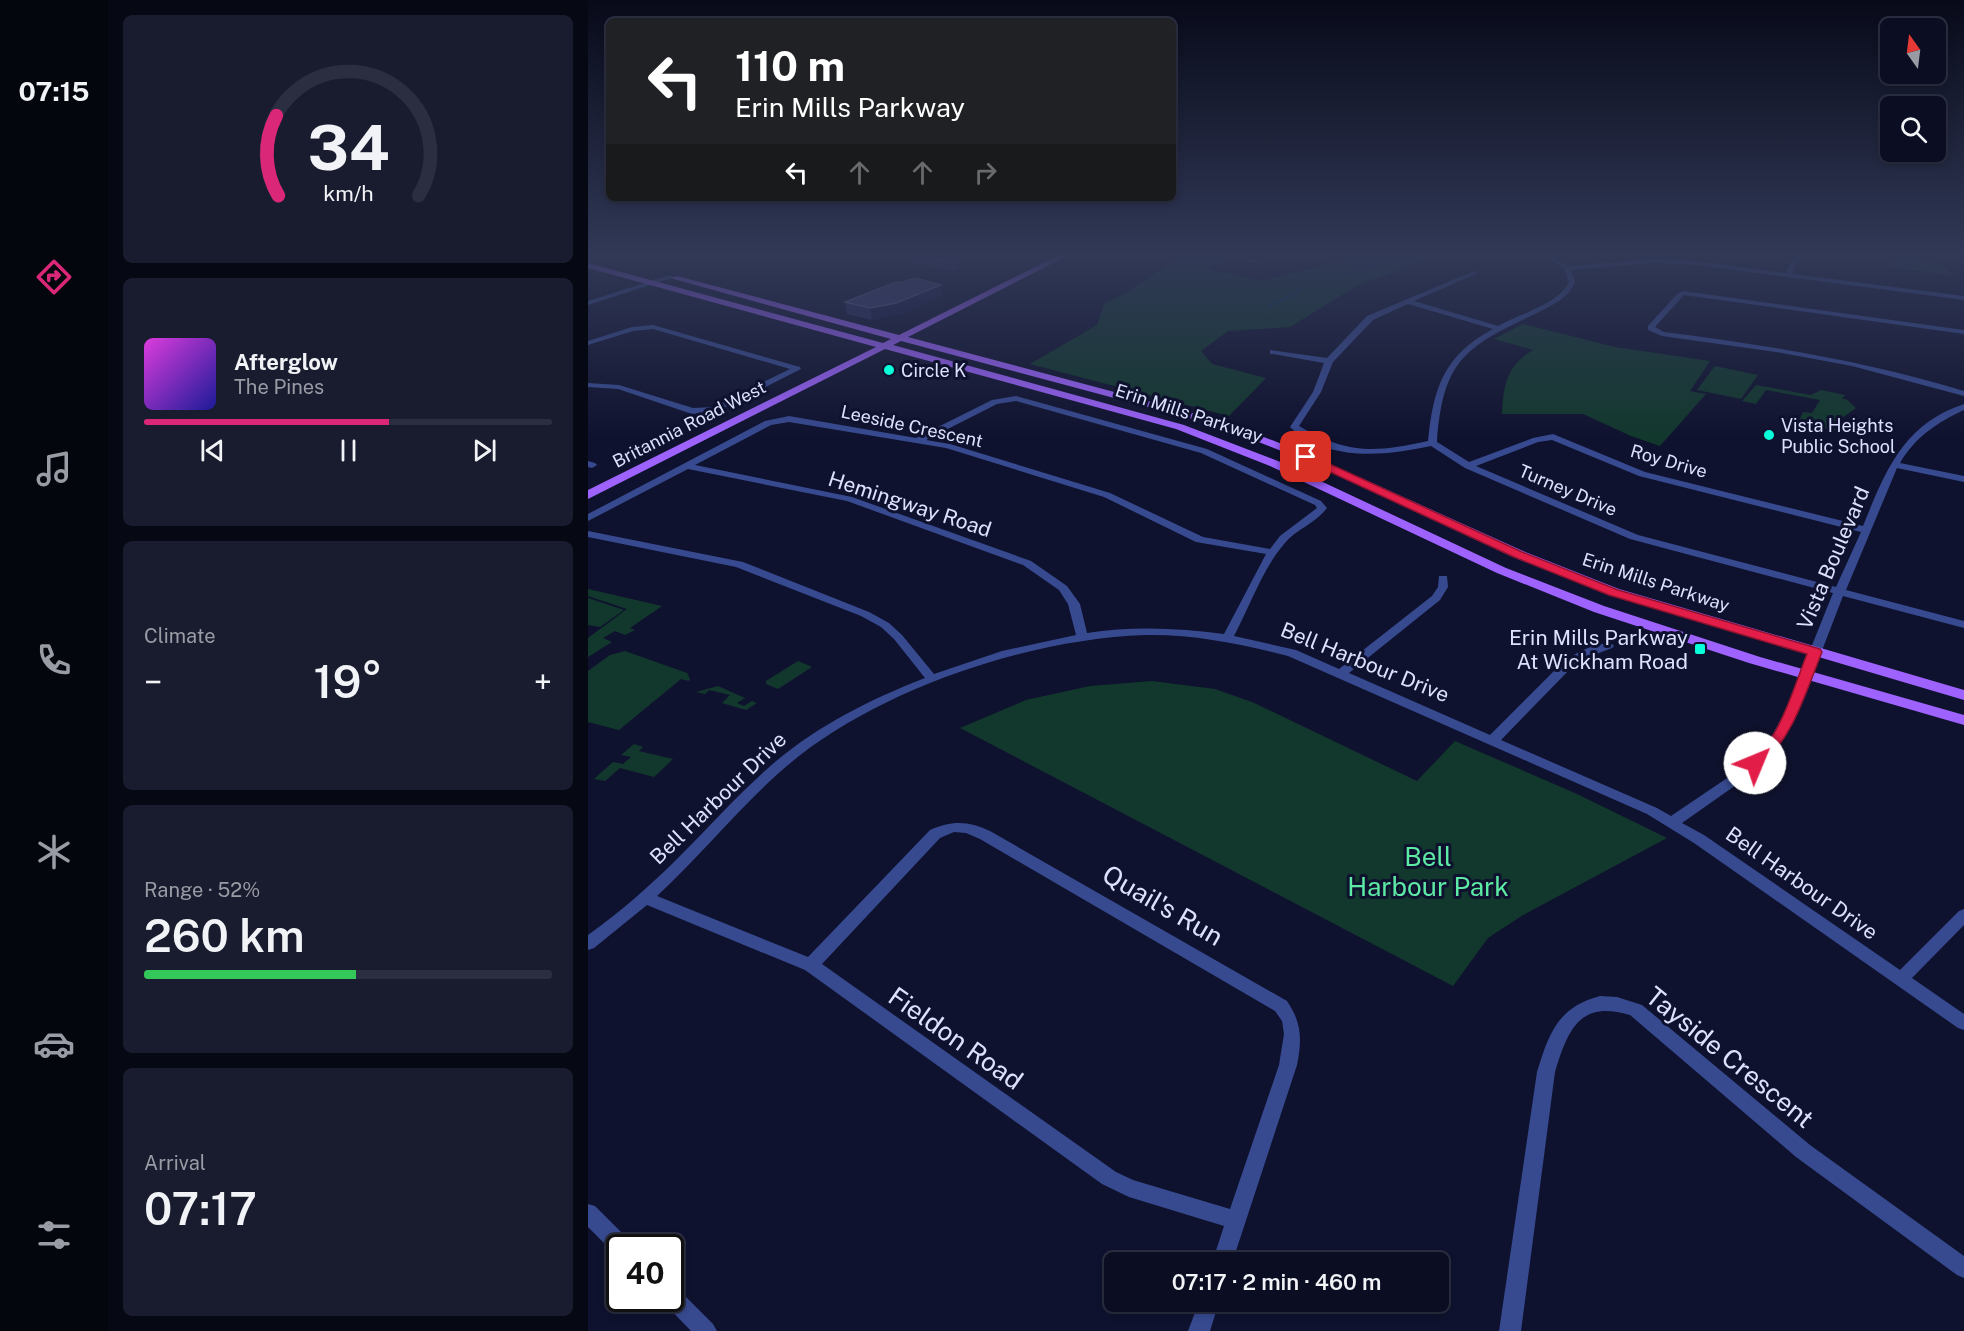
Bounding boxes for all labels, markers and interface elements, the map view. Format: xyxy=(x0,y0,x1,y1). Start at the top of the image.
north arrow xyxy=(1880,18,1946,84)
map controls xyxy=(1880,18,1946,162)
text: 110 m xyxy=(735,41,845,90)
icon: left xyxy=(636,42,714,120)
text: 07:15 xyxy=(19,75,89,107)
text: Erin Mills Parkway xyxy=(735,91,965,123)
button: search xyxy=(1880,96,1946,162)
text: 34 xyxy=(307,111,389,184)
icon: left xyxy=(780,156,813,189)
icon: ahead xyxy=(843,156,876,189)
icon: ahead xyxy=(906,156,939,189)
icon: right xyxy=(969,156,1002,189)
text: km/h xyxy=(323,181,373,206)
icon: directions xyxy=(33,256,75,298)
text: Afterglow xyxy=(234,349,338,375)
place label: Circle K xyxy=(901,360,966,381)
marker: Circle K xyxy=(882,363,896,377)
text: The Pines xyxy=(234,375,324,399)
street label: Britannia Road West xyxy=(609,376,769,472)
street label: Erin Mills Parkway xyxy=(1113,379,1266,447)
street label: Leeside Crescent xyxy=(839,401,985,451)
place label: Vista Heights Public School xyxy=(1781,415,1895,457)
marker: Vista Heights Public School xyxy=(1762,428,1776,442)
pin xyxy=(1280,431,1331,482)
icon: previous xyxy=(196,434,229,467)
icon: pause xyxy=(332,434,365,467)
icon: next xyxy=(468,434,501,467)
icon: arrive xyxy=(1289,440,1322,473)
street label: Roy Drive xyxy=(1628,440,1710,482)
icon: music xyxy=(33,448,75,490)
street label: Turney Drive xyxy=(1516,460,1620,520)
street label: Hemingway Road xyxy=(825,466,995,542)
street label: Vista Boulevard xyxy=(1792,483,1874,633)
street label: Erin Mills Parkway xyxy=(1580,548,1733,616)
street label: Bell Harbour Drive xyxy=(1277,617,1453,707)
text: Climate xyxy=(144,624,216,648)
place label: Erin Mills Parkway At Wickham Road xyxy=(1509,625,1688,674)
icon: phone xyxy=(33,639,75,681)
marker: Erin Mills Parkway At Wickham Road xyxy=(1693,642,1707,656)
text: 19° xyxy=(314,655,382,708)
text: − xyxy=(144,663,162,701)
text: + xyxy=(534,663,552,701)
street label: Bell Harbour Drive xyxy=(645,727,791,869)
position arrow xyxy=(1723,731,1787,795)
street label: Bell Harbour Drive xyxy=(1721,821,1883,945)
icon: climate xyxy=(33,831,75,873)
park label: Bell Harbour Park xyxy=(1347,841,1509,902)
street label: Quail's Run xyxy=(1097,858,1229,952)
text: Range · 52% xyxy=(144,878,260,902)
text: 260 km xyxy=(144,909,305,962)
street label: Fieldon Road xyxy=(883,980,1029,1096)
street label: Tayside Crescent xyxy=(1640,980,1820,1134)
icon: car xyxy=(33,1023,75,1065)
text: Arrival xyxy=(144,1151,206,1175)
text: 07:17 xyxy=(144,1182,257,1235)
icon: filters xyxy=(33,1214,75,1256)
speed limit sign: 40 xyxy=(606,1234,684,1312)
text: 07:17 · 2 min · 460 m xyxy=(1172,1269,1381,1295)

